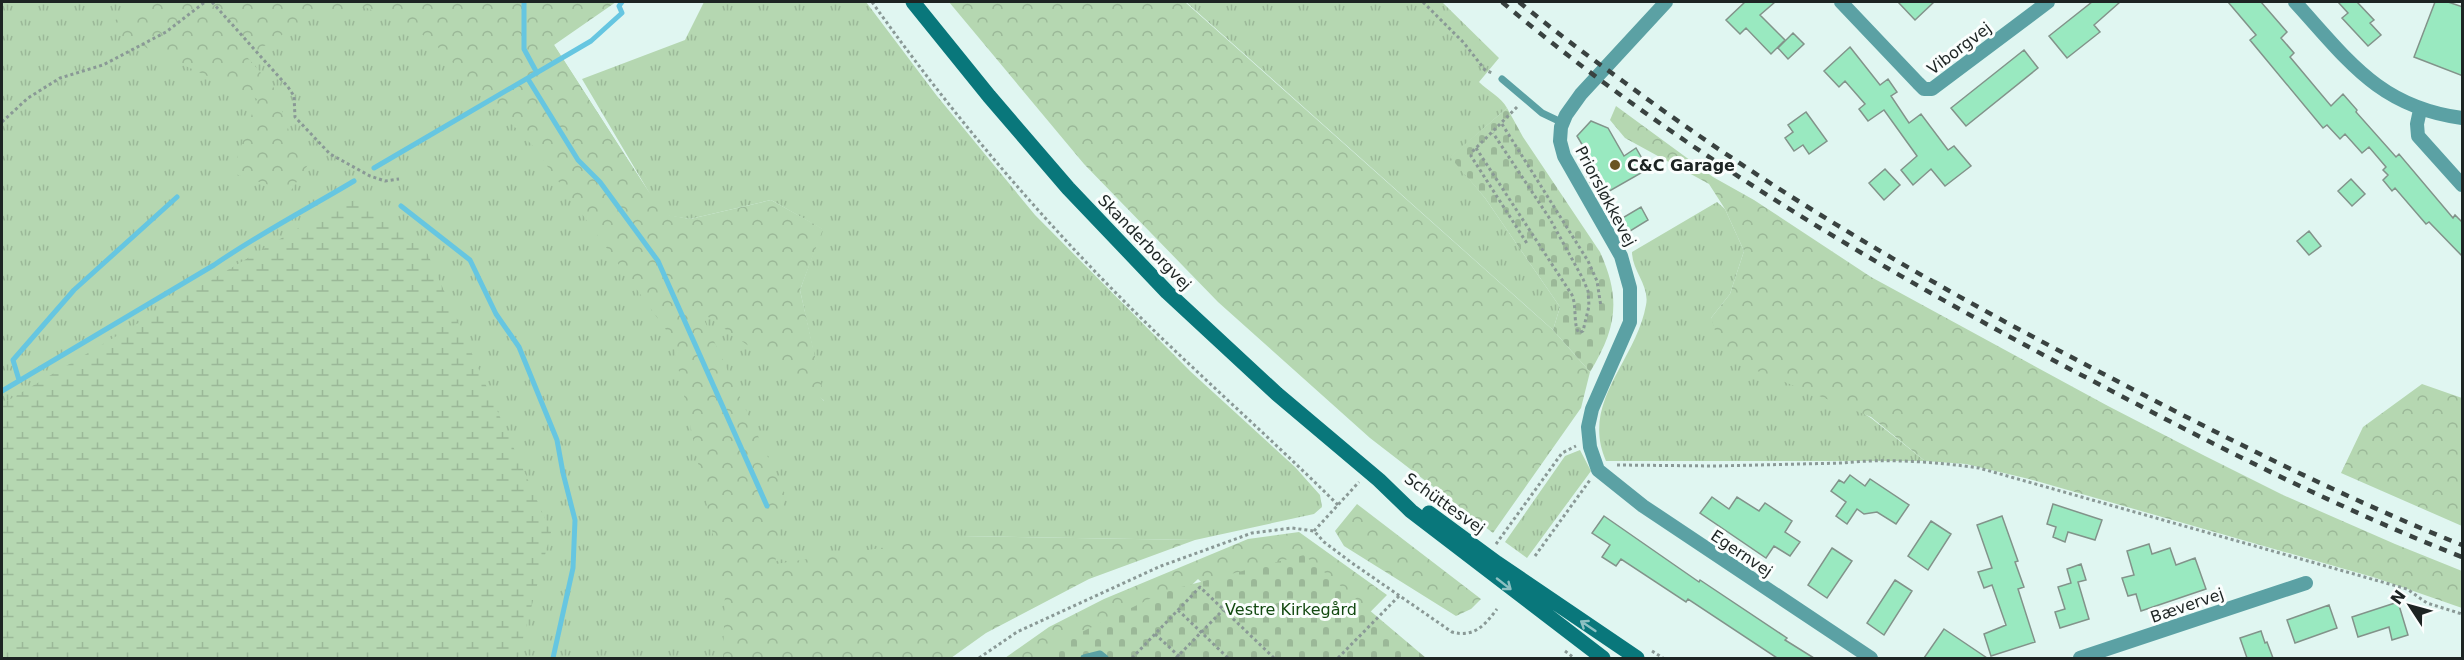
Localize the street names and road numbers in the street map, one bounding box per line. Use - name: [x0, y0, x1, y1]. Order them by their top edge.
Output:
- street label: Viborgvej: [1924, 18, 1995, 79]
- street label: Priorsløkkevej: [1571, 143, 1640, 250]
- street label: Skanderborgvej: [1094, 190, 1195, 294]
- street label: Schüttesvej: [1401, 469, 1489, 538]
- street label: Egernvej: [1707, 526, 1776, 581]
- street label: Bævervej: [2148, 584, 2226, 627]

